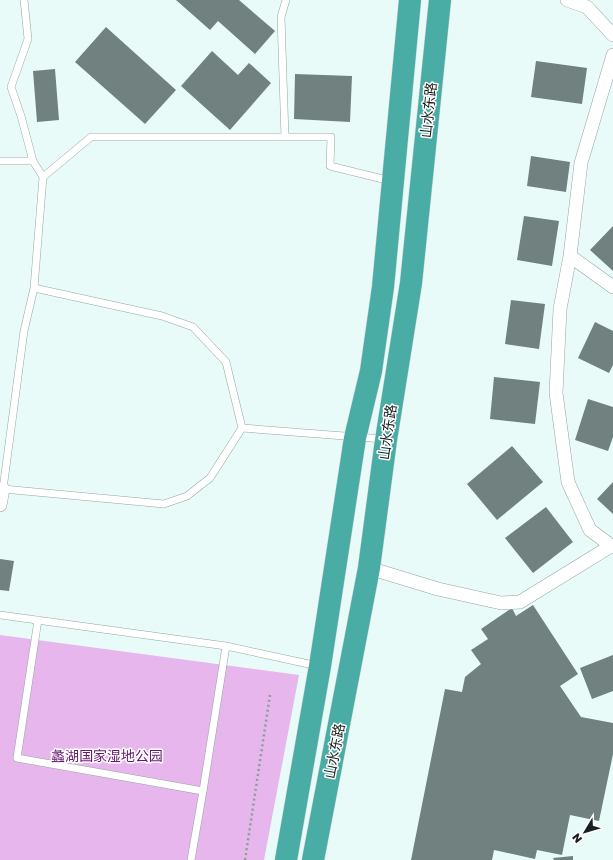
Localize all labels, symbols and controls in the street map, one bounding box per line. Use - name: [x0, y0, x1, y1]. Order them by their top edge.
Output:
- street label: 山水东路: [417, 81, 439, 139]
- street label: 山水东路: [375, 403, 399, 461]
- street label: 山水东路: [320, 722, 348, 780]
- park label: 蠡湖国家湿地公园: [51, 747, 163, 764]
- north arrow: [565, 812, 605, 852]
- text: N: [569, 831, 584, 846]

